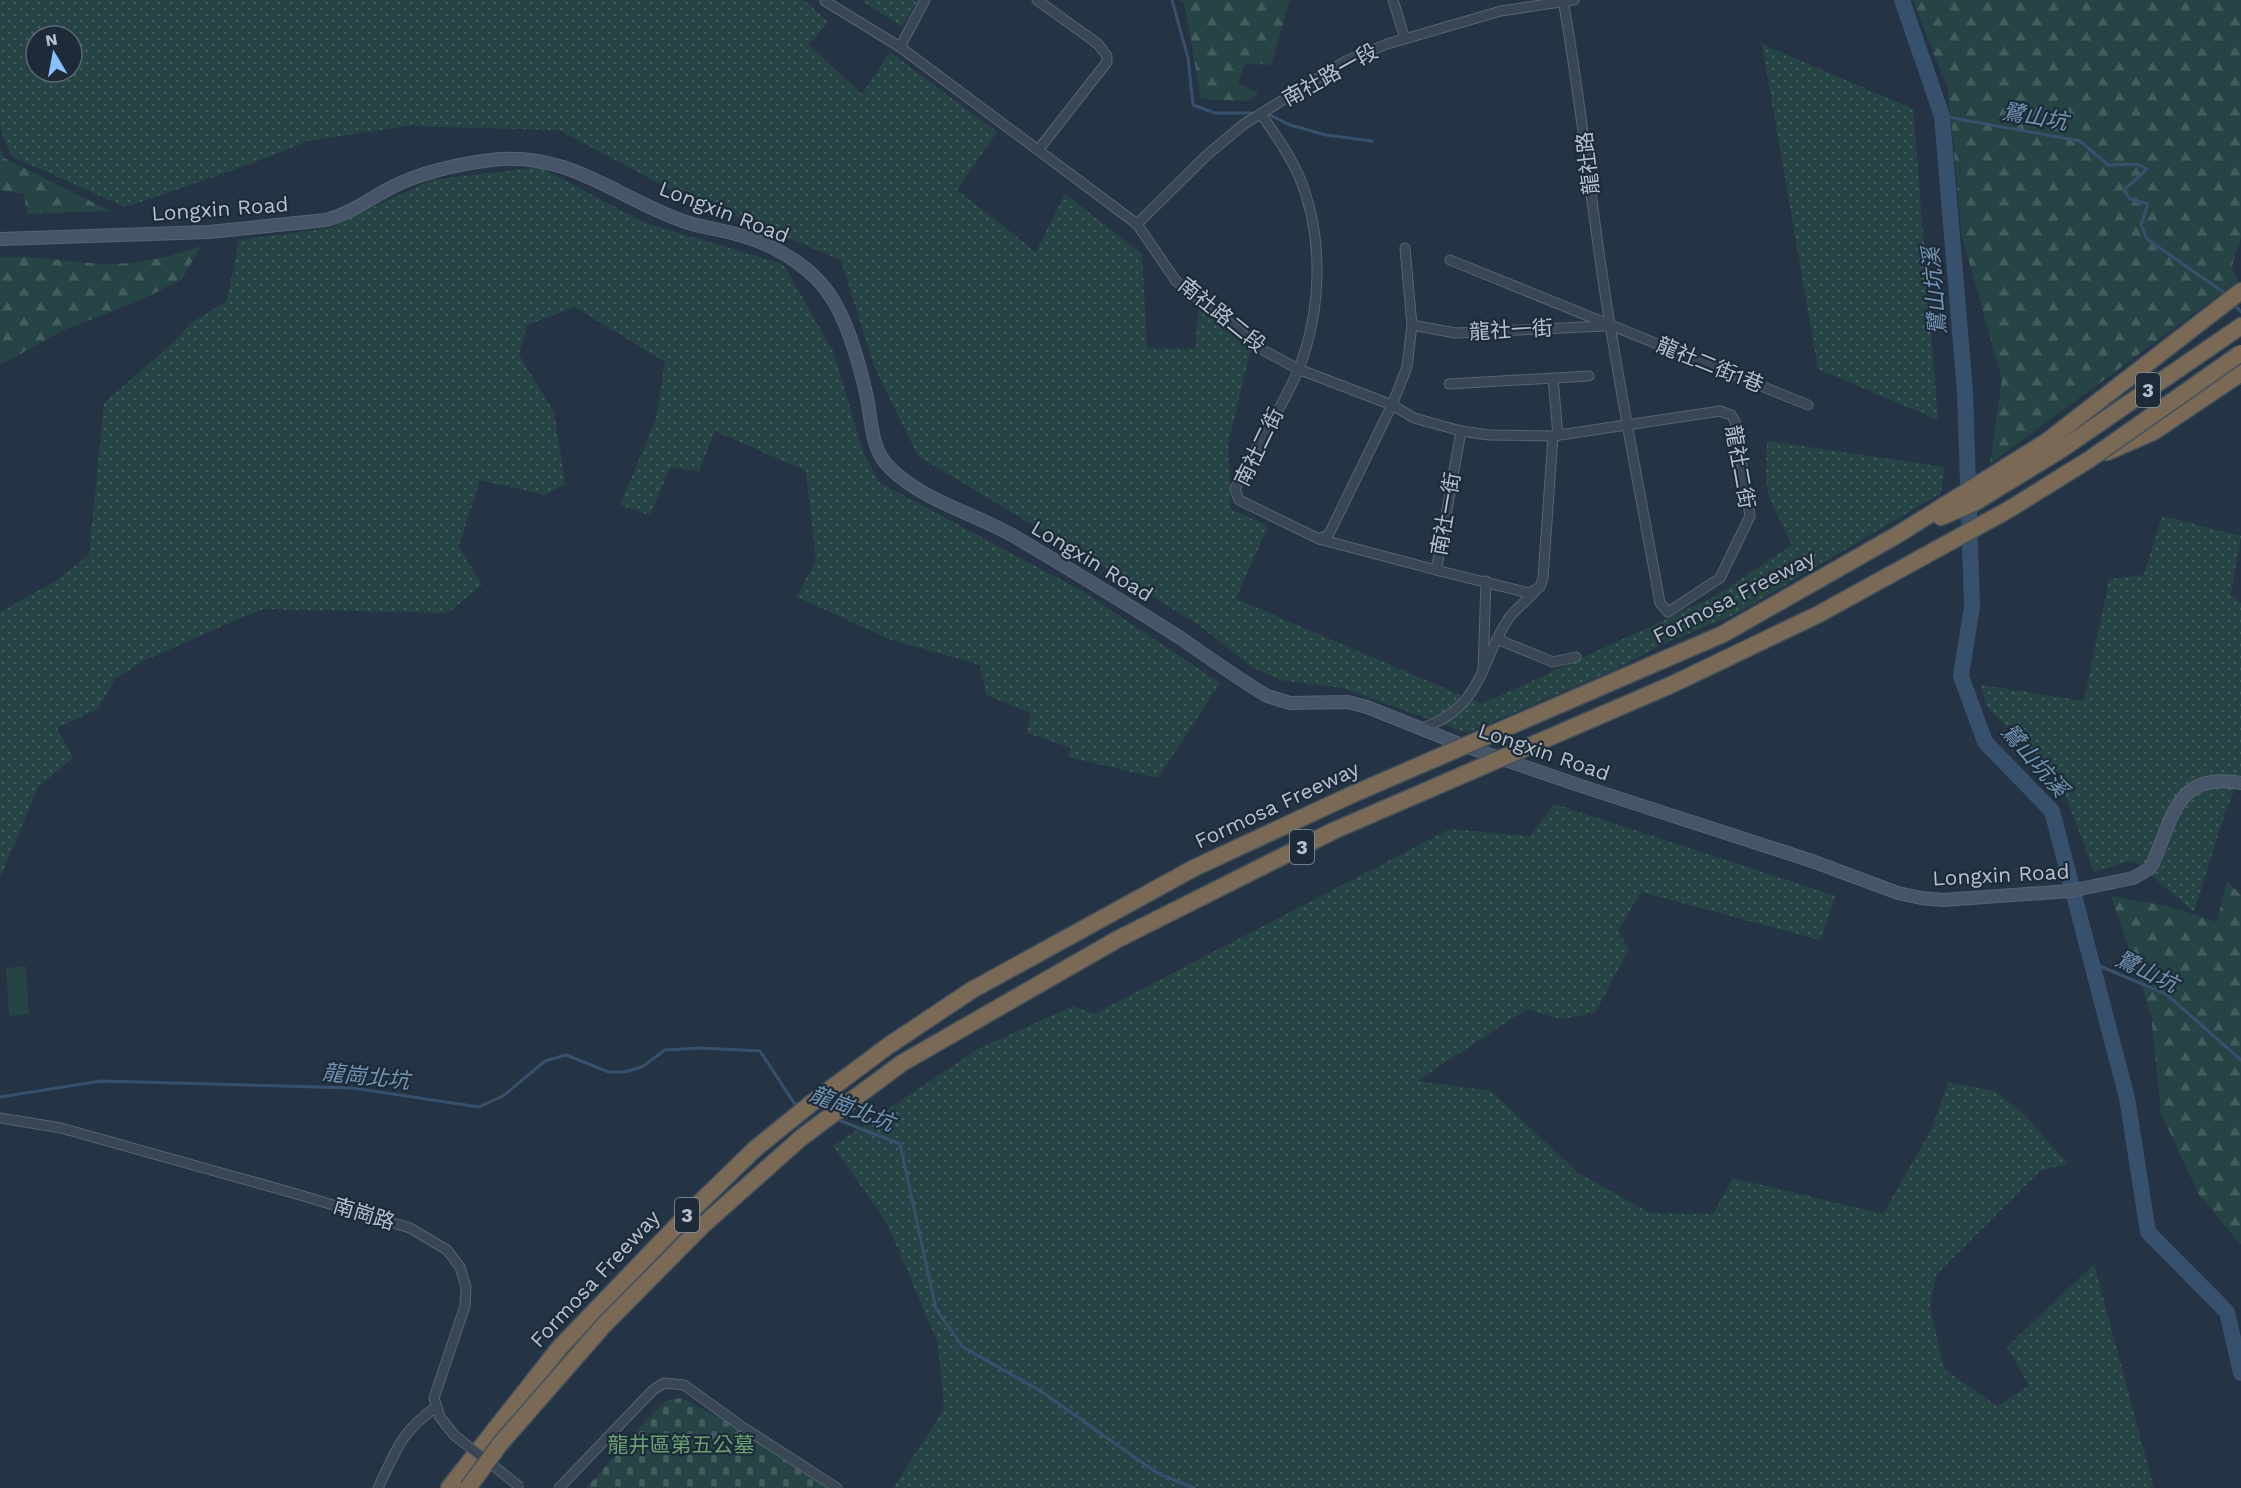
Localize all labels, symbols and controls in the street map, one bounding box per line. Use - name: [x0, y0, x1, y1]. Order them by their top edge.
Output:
- north arrow: [24, 24, 84, 84]
- text: N: [44, 29, 59, 50]
- street label: 南社路一段: [1278, 38, 1382, 111]
- water label: 鷺山坑: [2000, 98, 2073, 135]
- street label: 龍社路: [1571, 130, 1604, 196]
- street label: Longxin Road: [656, 175, 793, 248]
- street label: Longxin Road: [151, 191, 289, 226]
- water label: 鷺山坑溪: [1918, 243, 1951, 336]
- street label: 南社路二段: [1174, 272, 1271, 357]
- street label: 龍社一街: [1468, 315, 1554, 344]
- street label: 龍社二街1巷: [1653, 332, 1767, 397]
- road number: 3: [2136, 373, 2160, 407]
- street label: 南社二街: [1229, 404, 1288, 490]
- street label: 龍社二街: [1721, 423, 1760, 510]
- street label: 南社一街: [1426, 470, 1465, 557]
- street label: Longxin Road: [1027, 515, 1158, 607]
- street label: Formosa Freeway: [1648, 545, 1819, 648]
- street label: Longxin Road: [1475, 717, 1613, 786]
- water label: 鷺山坑溪: [1996, 719, 2075, 804]
- street label: Formosa Freeway: [1191, 755, 1363, 854]
- road number: 3: [1290, 830, 1314, 864]
- street label: Longxin Road: [1932, 858, 2070, 891]
- water label: 鷺山坑: [2112, 946, 2185, 998]
- water label: 龍崗北坑: [321, 1059, 414, 1094]
- water label: 龍崗北坑: [806, 1081, 900, 1137]
- street label: 南崗路: [330, 1192, 398, 1235]
- road number: 3: [675, 1198, 699, 1232]
- street label: Formosa Freeway: [525, 1205, 665, 1353]
- park label: 龍井區第五公墓: [608, 1432, 755, 1457]

